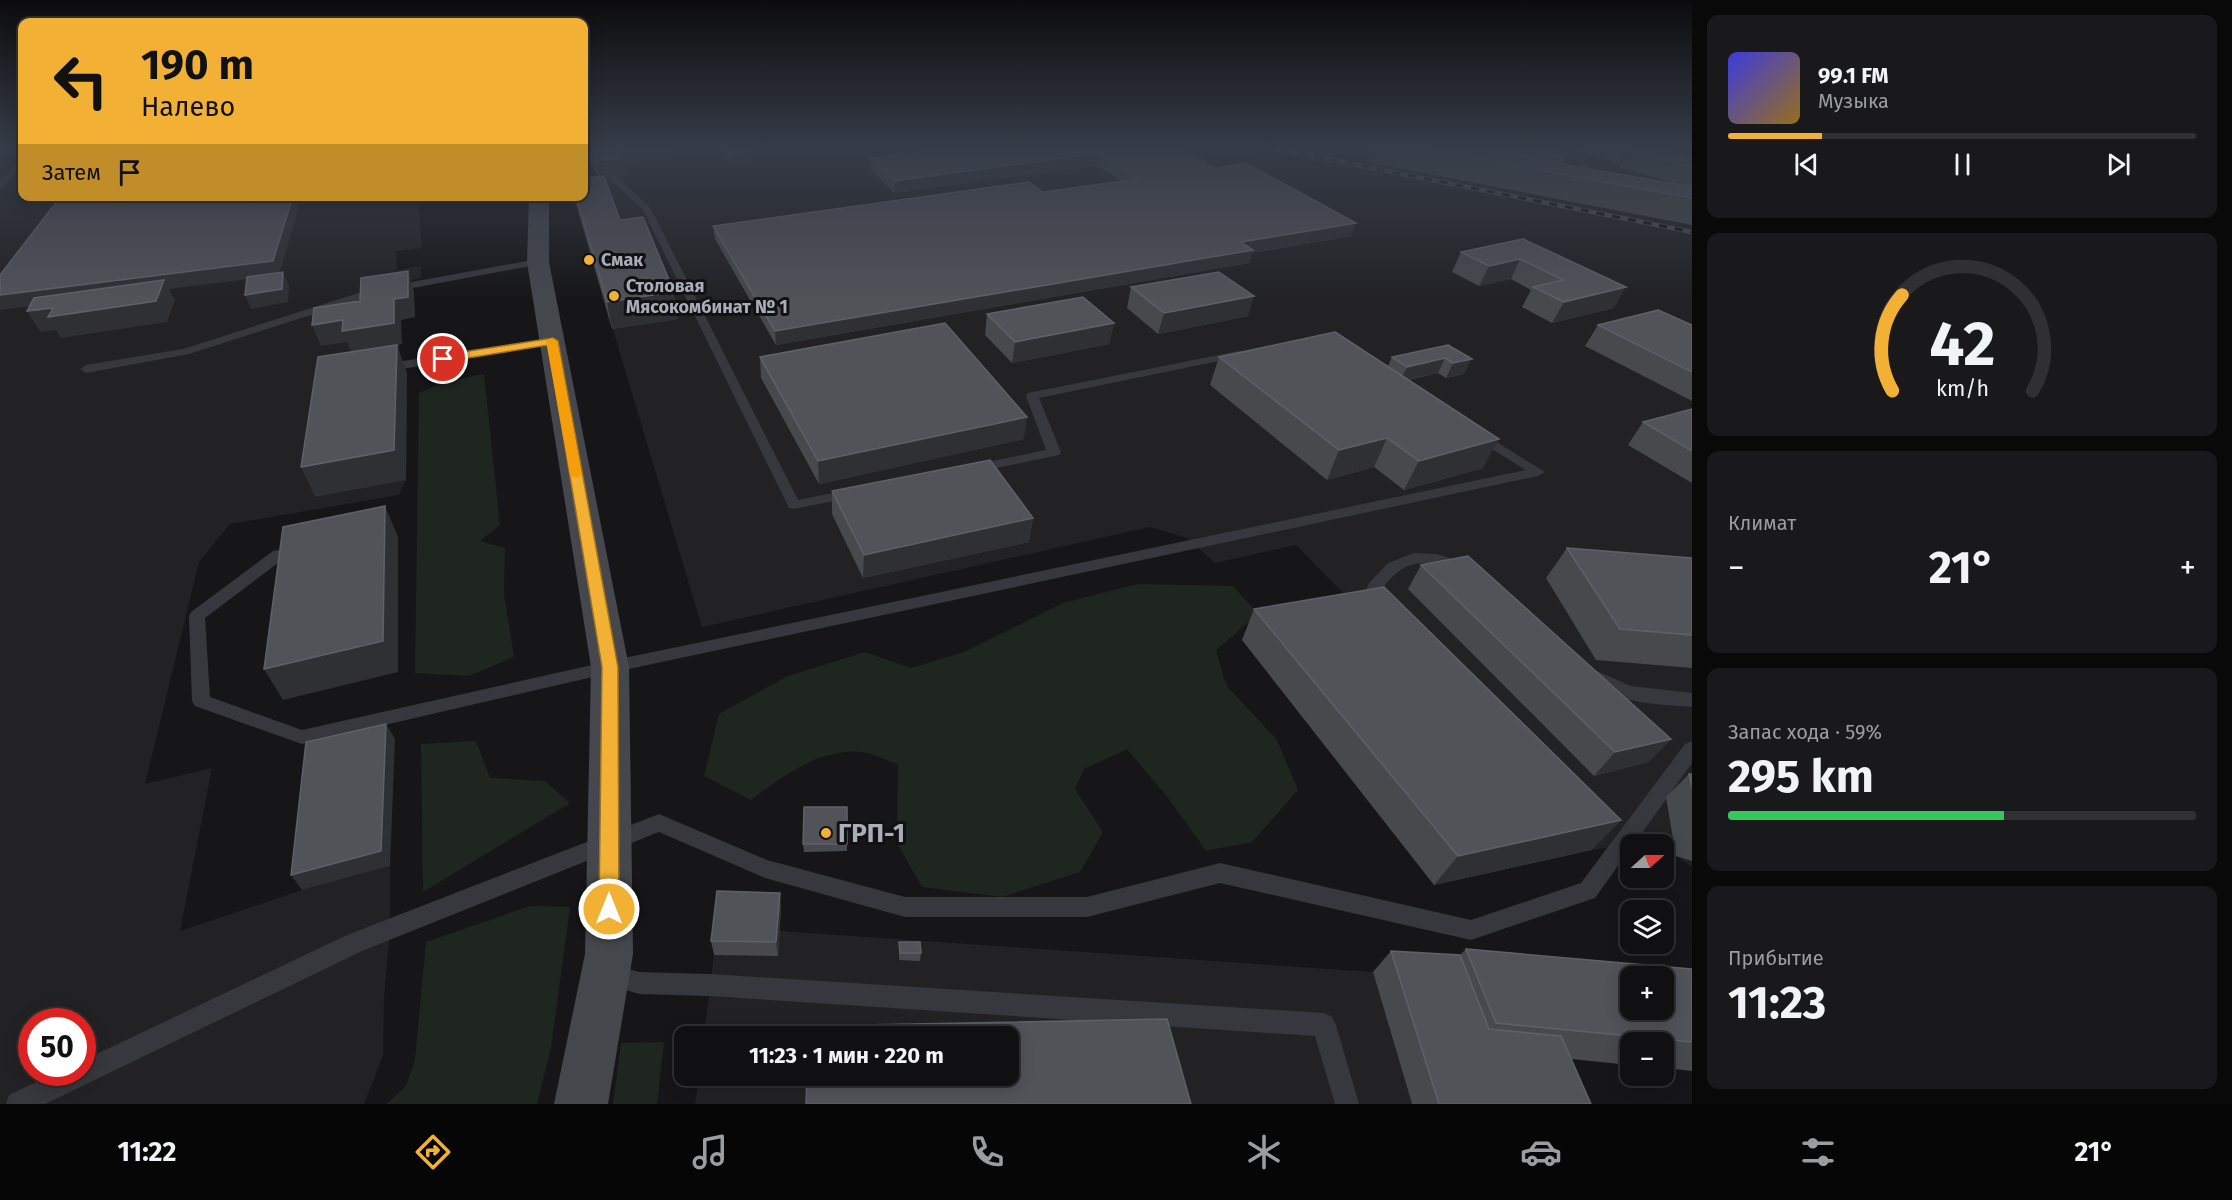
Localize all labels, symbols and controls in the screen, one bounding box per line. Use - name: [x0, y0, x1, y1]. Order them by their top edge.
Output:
- text: 190 m: [141, 40, 254, 90]
- icon: left: [42, 42, 120, 120]
- text: 99.1 FM: [1818, 62, 1889, 89]
- text: Музыка: [1818, 89, 1889, 113]
- text: Налево: [141, 91, 235, 123]
- icon: previous: [1790, 148, 1823, 181]
- icon: pause: [1946, 148, 1979, 181]
- icon: next: [2102, 148, 2135, 181]
- icon: arrive: [113, 156, 146, 189]
- text: Затем: [42, 159, 101, 186]
- place label: Смак: [601, 249, 643, 271]
- marker: Смак: [582, 253, 596, 267]
- place label: Столовая Мясокомбинат № 1: [626, 275, 788, 318]
- marker: Столовая Мясокомбинат № 1: [607, 289, 621, 303]
- text: 42: [1929, 307, 1995, 382]
- pin: [417, 333, 468, 384]
- icon: arrive: [426, 342, 459, 375]
- text: km/h: [1935, 377, 1989, 403]
- text: Климат: [1728, 511, 1796, 535]
- text: 21°: [1929, 541, 1995, 595]
- text: −: [1728, 548, 1745, 588]
- text: +: [2180, 548, 2196, 588]
- text: Запас хода · 59%: [1728, 720, 1882, 744]
- text: 295 km: [1728, 750, 1874, 804]
- place label: ГРП-1: [838, 818, 905, 849]
- marker: ГРП-1: [819, 826, 833, 840]
- north arrow: [1620, 834, 1674, 888]
- map controls: [1620, 834, 1674, 1086]
- position arrow: [577, 877, 641, 941]
- button: layers: [1620, 900, 1674, 954]
- text: Прибытие: [1728, 946, 1824, 970]
- button: +: [1620, 966, 1674, 1020]
- text: 11:23: [1728, 976, 1826, 1030]
- speed limit sign: 50: [18, 1008, 96, 1086]
- button: −: [1620, 1032, 1674, 1086]
- text: 11:23 · 1 мин · 220 m: [749, 1042, 944, 1069]
- icon: directions: [412, 1131, 454, 1173]
- icon: music: [689, 1131, 731, 1173]
- icon: phone: [966, 1131, 1008, 1173]
- icon: climate: [1243, 1131, 1285, 1173]
- icon: car: [1520, 1131, 1562, 1173]
- icon: filters: [1797, 1131, 1839, 1173]
- text: 11:22: [118, 1136, 177, 1168]
- text: 21°: [2074, 1136, 2114, 1168]

